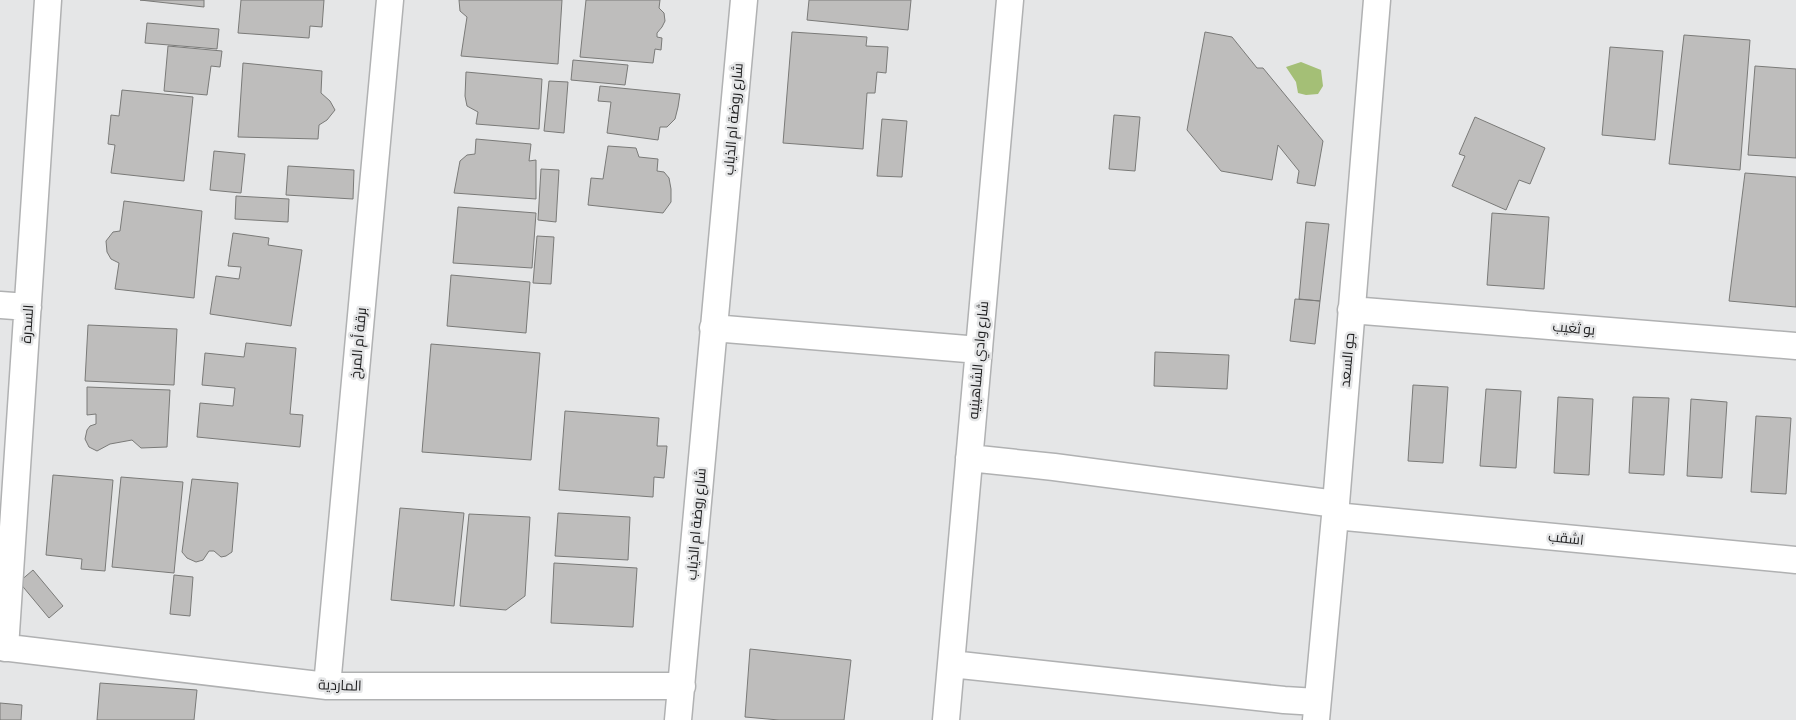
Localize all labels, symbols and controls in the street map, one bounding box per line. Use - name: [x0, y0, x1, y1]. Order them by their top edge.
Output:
- street label: شارع روضة ام الذياب: [720, 62, 748, 176]
- street label: شارع وادي الشاهينيه: [965, 300, 995, 420]
- street label: السدرة: [18, 304, 36, 344]
- street label: برقة أم المرخ: [346, 307, 371, 380]
- street label: بو ثغيب: [1552, 318, 1596, 338]
- street label: جو السعد: [1337, 332, 1357, 388]
- street label: شارع روضة ام الذياب: [683, 467, 711, 581]
- street label: اشقب: [1547, 528, 1585, 548]
- street label: الماردية: [318, 676, 362, 694]

